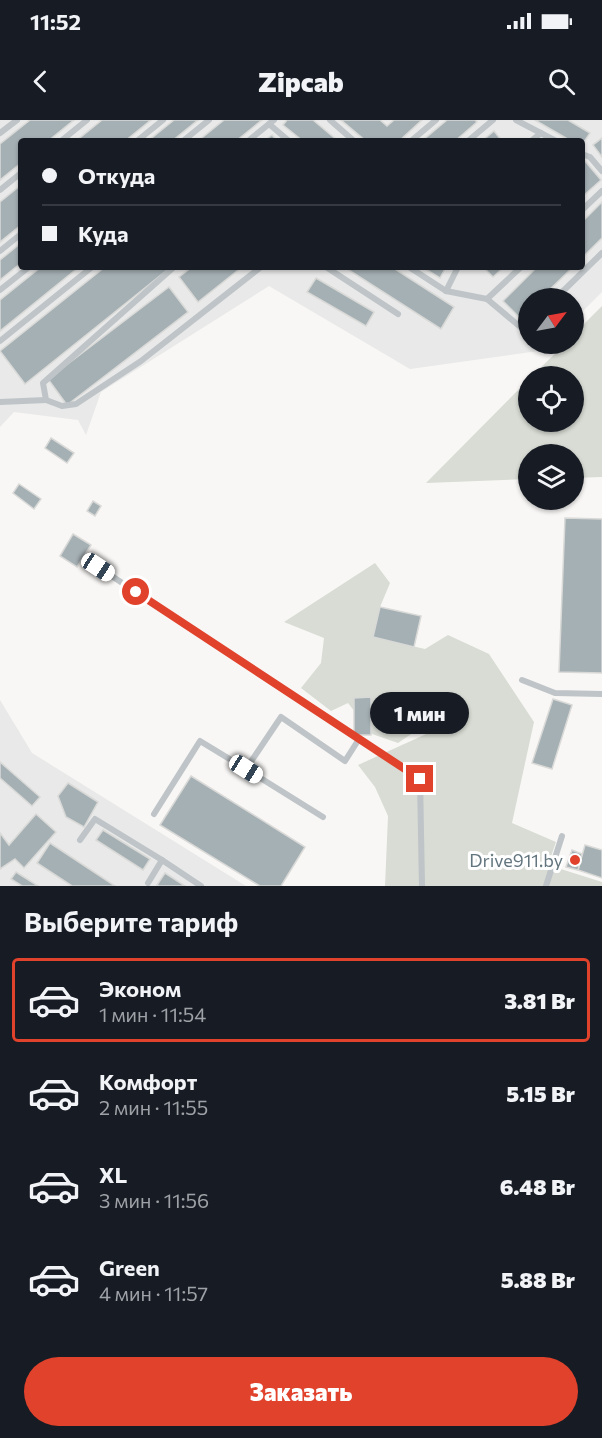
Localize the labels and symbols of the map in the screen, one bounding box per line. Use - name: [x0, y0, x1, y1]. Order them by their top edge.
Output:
- north arrow: [518, 288, 584, 354]
- car: [78, 550, 118, 584]
- route start: [122, 578, 149, 605]
- callout: 1 мин: [370, 692, 470, 734]
- car: [226, 752, 266, 786]
- route end: [406, 765, 433, 792]
- place label: Drive911.by: [469, 849, 563, 871]
- marker: Drive911.by: [568, 853, 582, 867]

